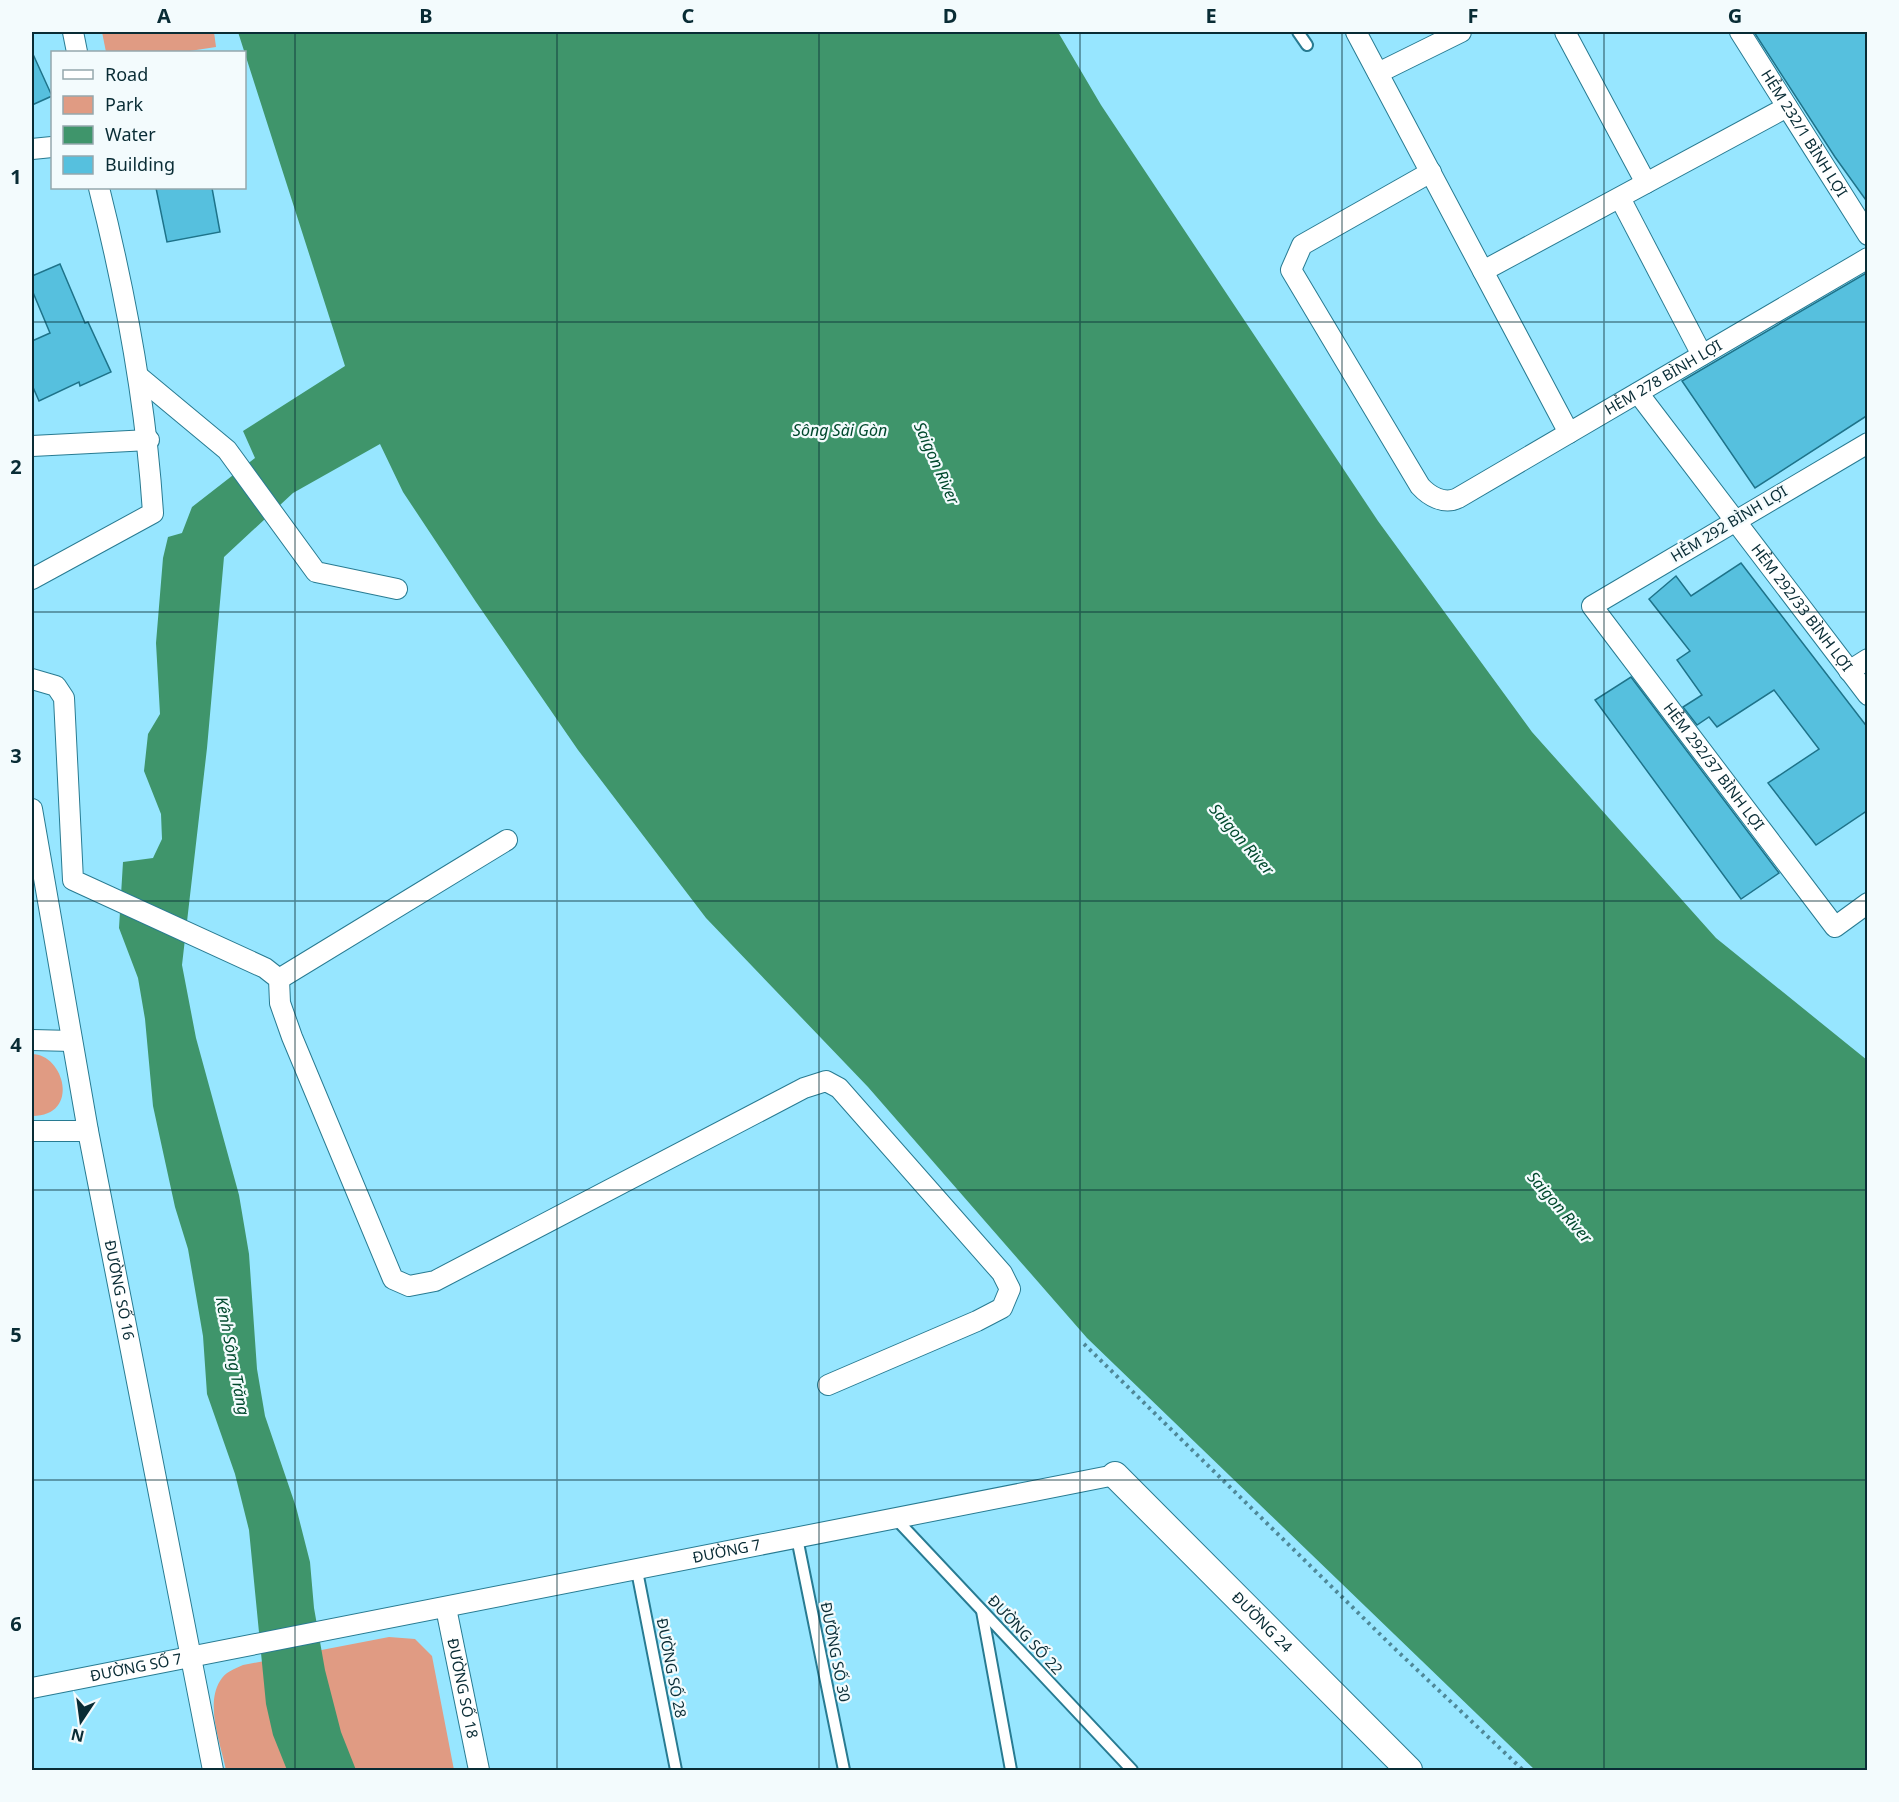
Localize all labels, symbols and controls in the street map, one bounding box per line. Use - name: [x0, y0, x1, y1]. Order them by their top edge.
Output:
- text: A: [157, 2, 171, 29]
- text: B: [419, 2, 433, 29]
- text: C: [682, 2, 695, 29]
- text: D: [943, 2, 957, 29]
- text: E: [1205, 2, 1217, 29]
- text: F: [1468, 2, 1478, 29]
- text: G: [1728, 2, 1742, 29]
- legend: [51, 51, 246, 189]
- text: Road: [105, 62, 148, 86]
- street label: HẺM 232/1 BÌNH LỢI: [1757, 66, 1852, 200]
- text: Park: [105, 92, 143, 116]
- text: Water: [105, 122, 156, 146]
- text: Building: [105, 152, 175, 176]
- text: 1: [10, 163, 22, 190]
- street label: HẺM 278 BÌNH LỢI: [1601, 335, 1725, 419]
- water label: Saigon River: [909, 418, 965, 508]
- water label: Sông Sài Gòn: [793, 419, 887, 441]
- text: 2: [10, 453, 22, 480]
- street label: HẺM 292 BÌNH LỢI: [1667, 480, 1790, 566]
- street label: HẺM 292/33 BÌNH LỢI: [1747, 539, 1857, 675]
- street label: HẺM 292/37 BÌNH LỢI: [1660, 698, 1769, 834]
- text: 3: [10, 742, 22, 769]
- water label: Saigon River: [1205, 799, 1280, 880]
- text: 4: [10, 1031, 22, 1058]
- water label: Saigon River: [1523, 1167, 1598, 1248]
- street label: ĐƯỜNG SỐ 16: [101, 1238, 140, 1342]
- water label: Kênh Sông Trăng: [211, 1295, 255, 1417]
- text: 5: [10, 1321, 22, 1348]
- street label: ĐƯỜNG 7: [691, 1534, 762, 1567]
- street label: ĐƯỜNG 24: [1228, 1587, 1297, 1656]
- street label: ĐƯỜNG SỐ 22: [984, 1590, 1068, 1678]
- street label: ĐƯỜNG SỐ 30: [816, 1600, 855, 1704]
- text: 6: [10, 1610, 22, 1637]
- street label: ĐƯỜNG SỐ 28: [652, 1616, 691, 1720]
- street label: ĐƯỜNG SỐ 18: [443, 1636, 483, 1740]
- street label: ĐƯỜNG SỐ 7: [88, 1648, 183, 1685]
- north arrow: [51, 1691, 111, 1751]
- text: N: [69, 1723, 86, 1748]

